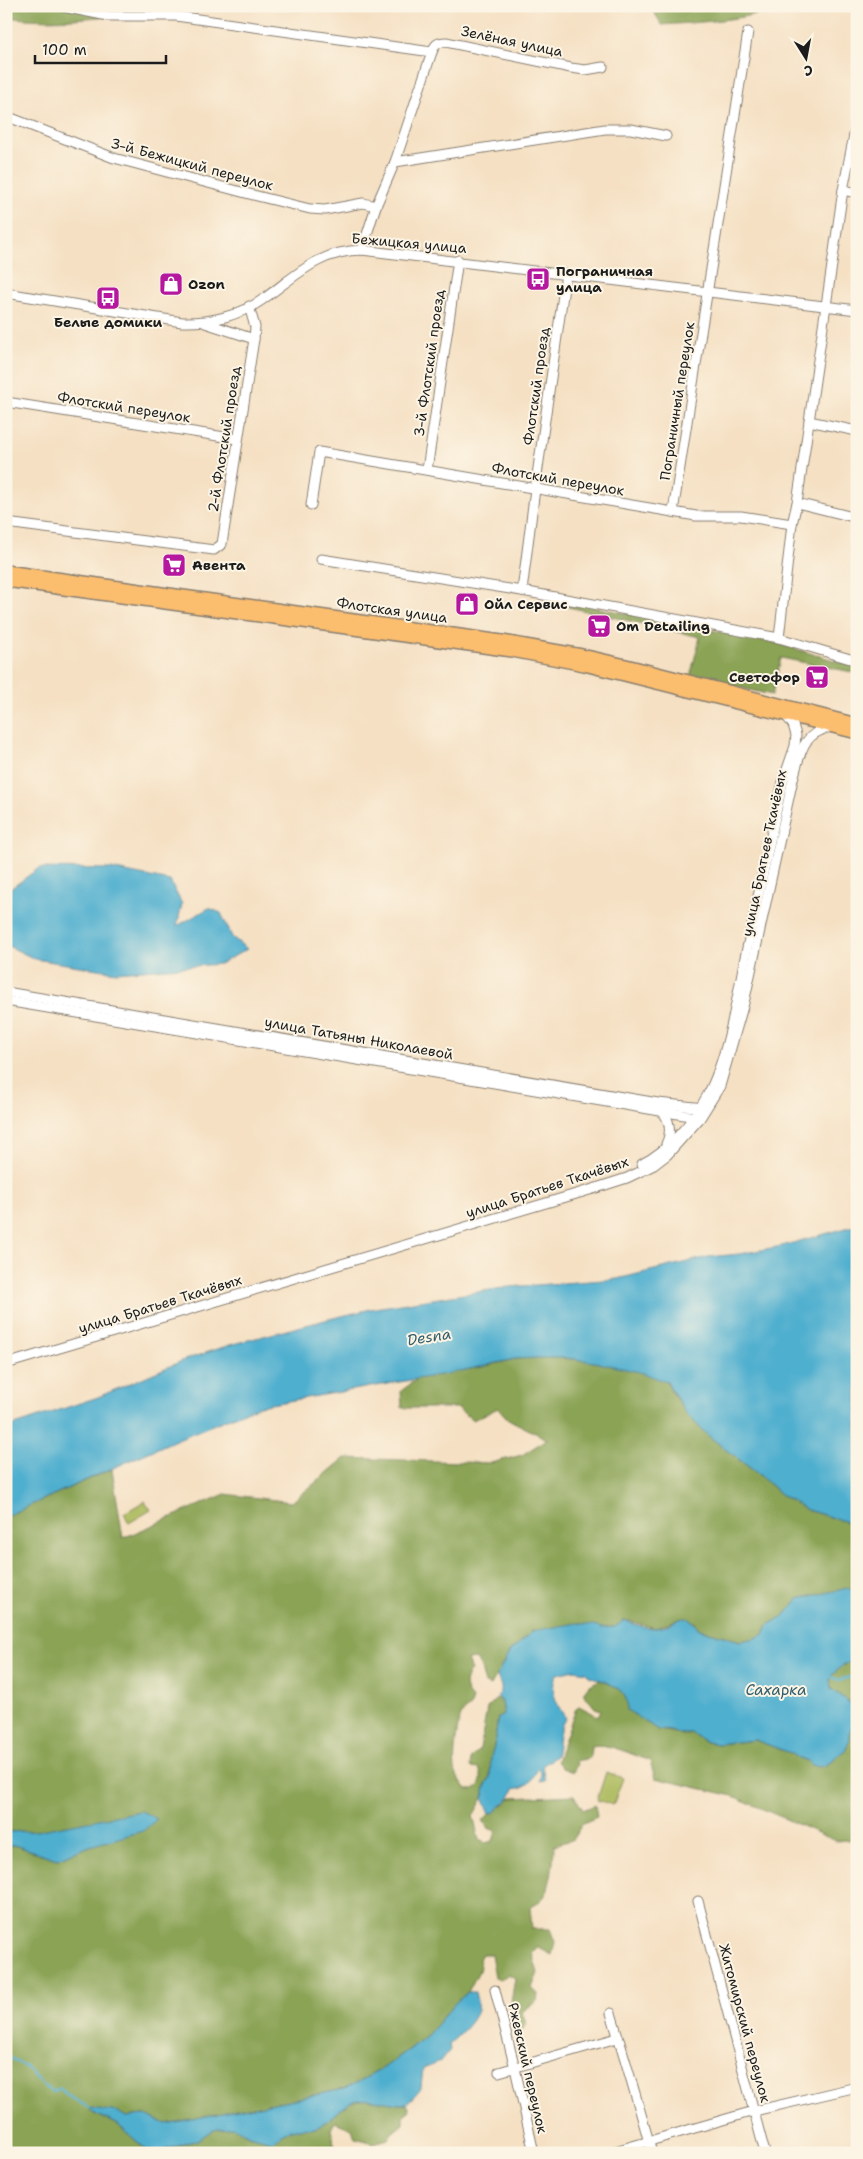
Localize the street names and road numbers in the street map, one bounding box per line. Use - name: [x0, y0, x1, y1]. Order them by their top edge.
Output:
- street label: Зелёная улица: [460, 21, 565, 61]
- street label: 3-й Бежицкий переулок: [109, 134, 276, 195]
- street label: Бежицкая улица: [351, 229, 468, 257]
- street label: 3-й Флотский проезд: [410, 288, 448, 438]
- street label: Пограничный переулок: [656, 320, 699, 482]
- street label: Флотский проезд: [519, 326, 553, 446]
- street label: 2-й Флотский проезд: [204, 365, 244, 513]
- street label: Флотский переулок: [56, 388, 192, 426]
- street label: Флотский переулок: [490, 458, 626, 500]
- street label: Флотская улица: [335, 593, 449, 627]
- street label: улица Братьев Ткачёвых: [738, 768, 790, 938]
- street label: улица Татьяны Николаевой: [263, 1013, 455, 1063]
- street label: улица Братьев Ткачёвых: [463, 1152, 631, 1222]
- street label: улица Братьев Ткачёвых: [76, 1271, 244, 1337]
- street label: Житомирский переулок: [715, 1942, 775, 2105]
- street label: Ржевский переулок: [504, 2001, 552, 2136]

